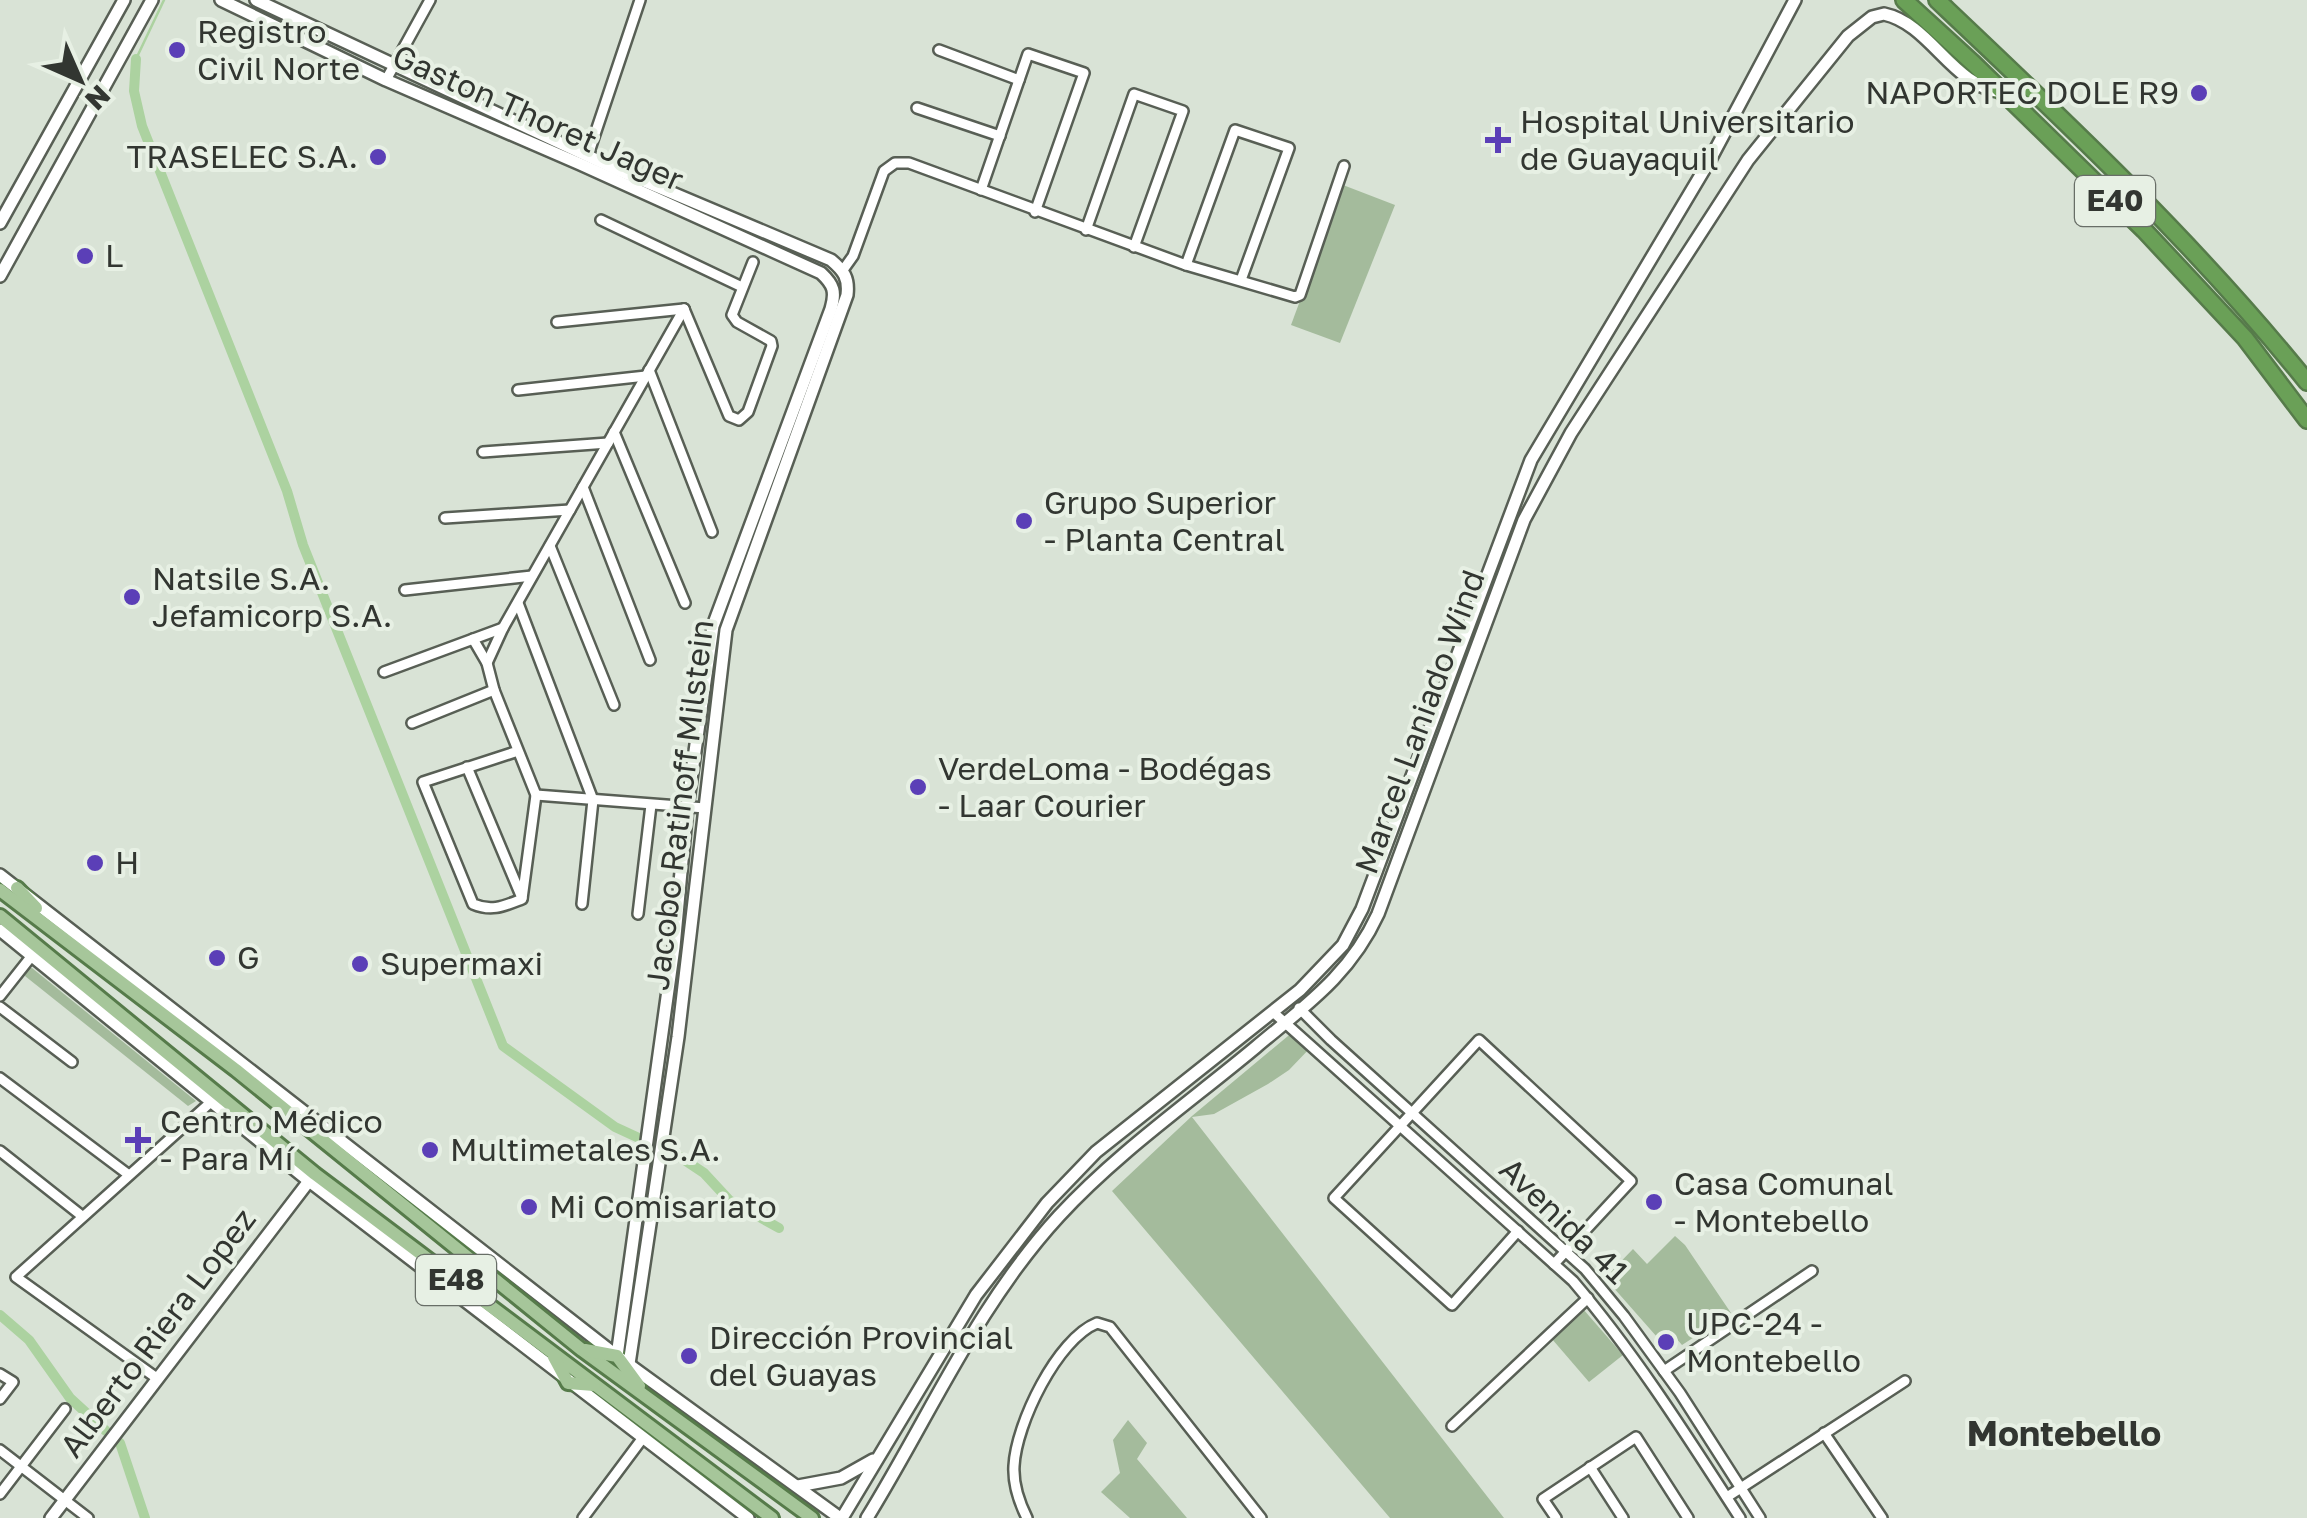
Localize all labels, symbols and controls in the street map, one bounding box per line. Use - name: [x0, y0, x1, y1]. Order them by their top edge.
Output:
- place label: Registro Civil Norte: [197, 12, 360, 87]
- north arrow: [30, 30, 130, 130]
- street label: Gaston Thoret Jager: [387, 36, 690, 198]
- marker: Registro Civil Norte: [166, 39, 188, 61]
- place label: NAPORTEC DOLE R9: [1865, 73, 2179, 111]
- text: N: [79, 79, 117, 117]
- marker: NAPORTEC DOLE R9: [2188, 82, 2210, 104]
- place label: Hospital Universitario de Guayaquil: [1520, 102, 1854, 177]
- marker: Hospital Universitario de Guayaquil: [1485, 127, 1511, 153]
- place label: TRASELEC S.A.: [126, 137, 358, 175]
- marker: TRASELEC S.A.: [367, 146, 389, 168]
- road number: E40: [2075, 176, 2155, 226]
- place label: L: [105, 236, 123, 274]
- marker: L: [74, 245, 96, 267]
- place label: Grupo Superior - Planta Central: [1044, 483, 1285, 558]
- marker: Grupo Superior - Planta Central: [1013, 510, 1035, 532]
- place label: Natsile S.A. Jefamicorp S.A.: [152, 559, 392, 634]
- street label: Marcel Laniado Wind: [1346, 565, 1492, 879]
- marker: Natsile S.A. Jefamicorp S.A.: [121, 586, 143, 608]
- street label: Jacobo Ratinoff Milstein: [637, 617, 721, 992]
- place label: VerdeLoma - Bodégas - Laar Courier: [938, 749, 1272, 824]
- marker: VerdeLoma - Bodégas - Laar Courier: [907, 776, 929, 798]
- place label: H: [115, 843, 139, 881]
- marker: H: [84, 852, 106, 874]
- place label: G: [237, 938, 260, 976]
- place label: Supermaxi: [380, 944, 543, 982]
- marker: G: [206, 947, 228, 969]
- marker: Supermaxi: [349, 953, 371, 975]
- place label: Centro Médico - Para Mí: [160, 1102, 383, 1177]
- marker: Centro Médico - Para Mí: [125, 1127, 151, 1153]
- place label: Multimetales S.A.: [450, 1130, 721, 1168]
- marker: Multimetales S.A.: [419, 1139, 441, 1161]
- street label: Avenida 41: [1492, 1150, 1637, 1291]
- place label: Casa Comunal - Montebello: [1674, 1164, 1894, 1239]
- place label: Mi Comisariato: [549, 1187, 777, 1225]
- marker: Casa Comunal - Montebello: [1643, 1191, 1665, 1213]
- marker: Mi Comisariato: [518, 1196, 540, 1218]
- street label: Alberto Riera Lopez: [51, 1201, 263, 1464]
- road number: E48: [416, 1255, 496, 1305]
- place label: UPC-24 - Montebello: [1686, 1304, 1861, 1379]
- place label: Dirección Provincial del Guayas: [709, 1318, 1013, 1393]
- marker: UPC-24 - Montebello: [1655, 1331, 1677, 1353]
- marker: Dirección Provincial del Guayas: [678, 1345, 700, 1367]
- district label: Montebello: [1967, 1412, 2161, 1454]

